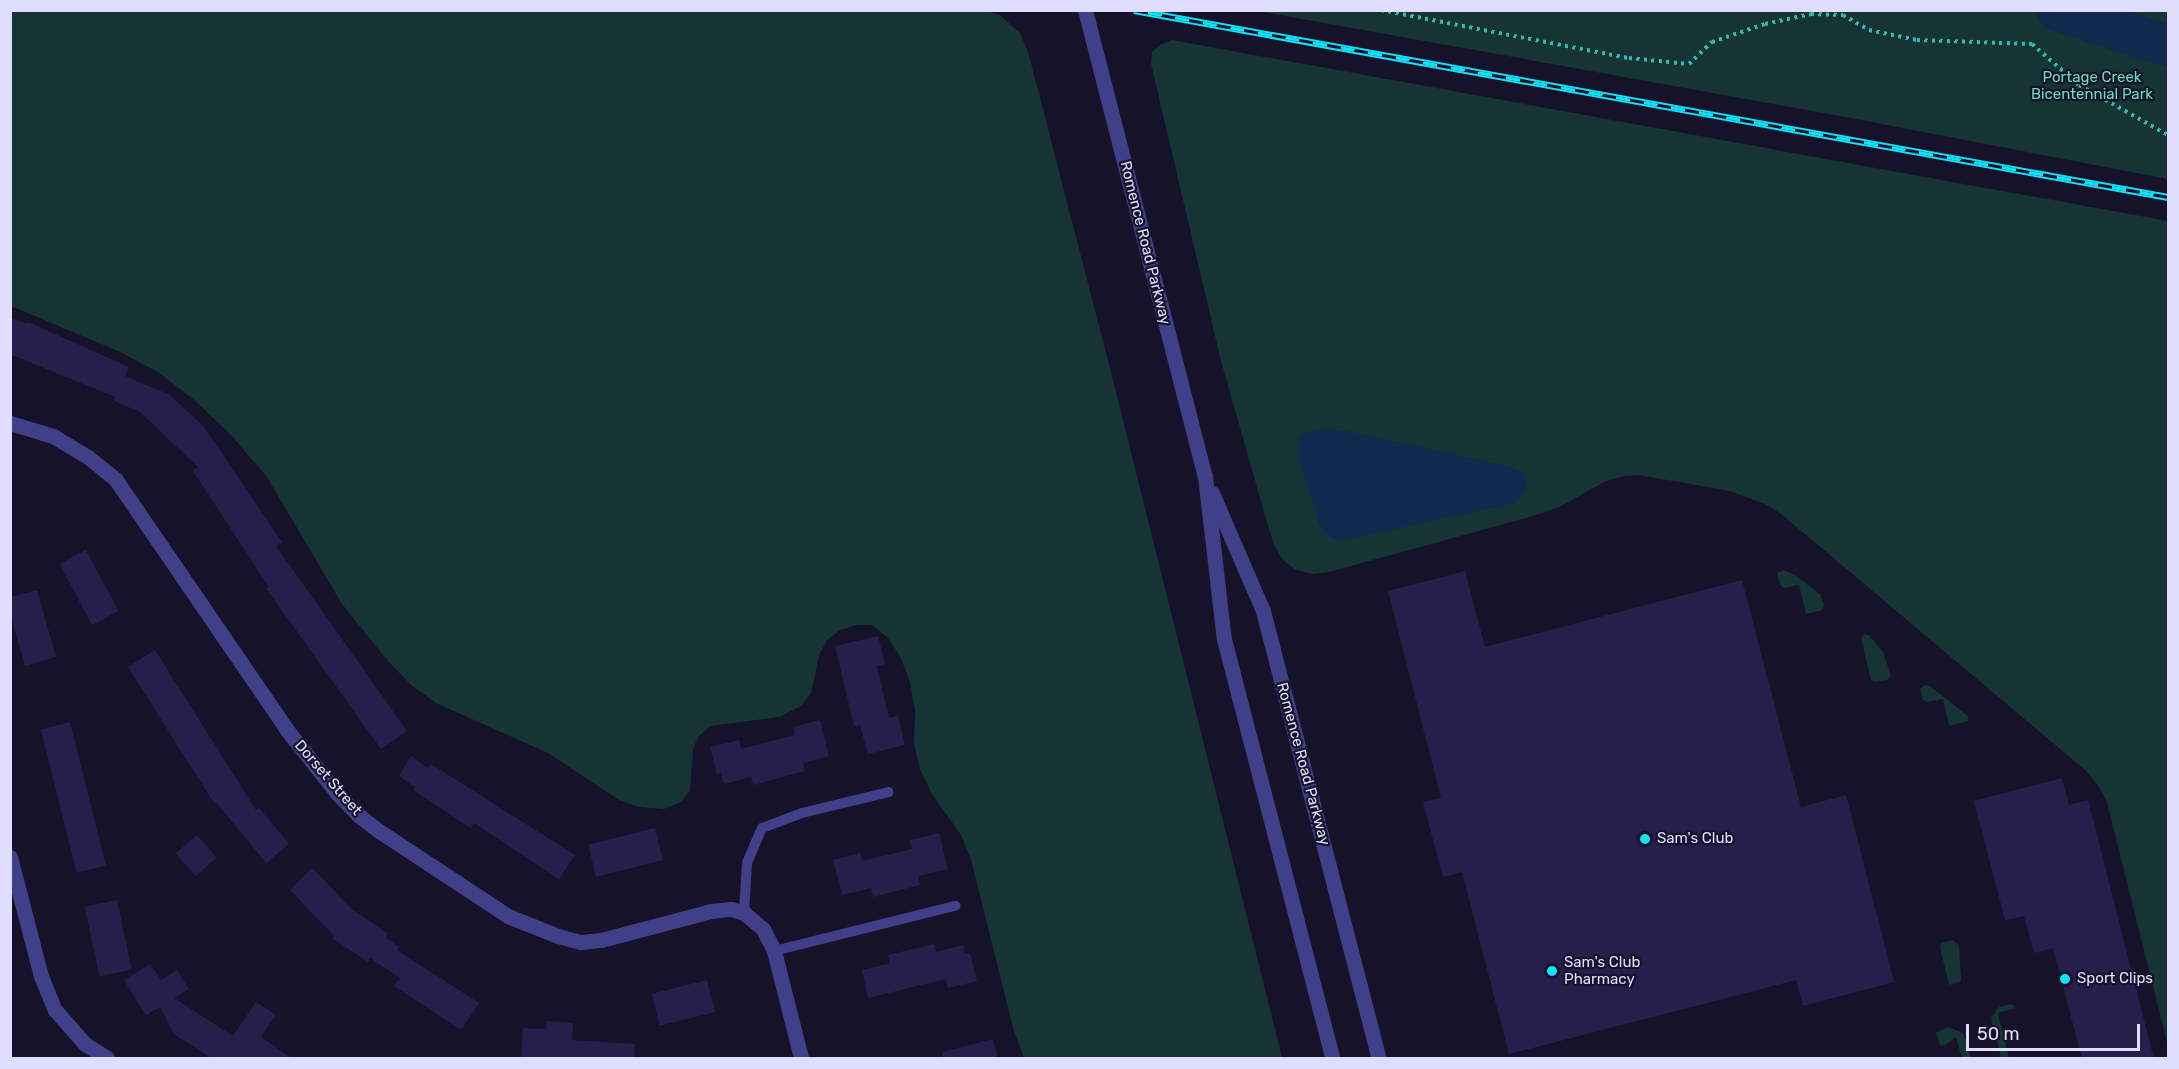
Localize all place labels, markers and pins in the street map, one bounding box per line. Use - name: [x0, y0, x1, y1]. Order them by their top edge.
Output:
- place label: Sam's Club: [1657, 830, 1733, 848]
- marker: Sam's Club: [1638, 832, 1652, 846]
- place label: Sam's Club Pharmacy: [1564, 953, 1640, 988]
- marker: Sam's Club Pharmacy: [1545, 964, 1559, 978]
- place label: Sport Clips: [2077, 970, 2153, 988]
- marker: Sport Clips: [2058, 972, 2072, 986]

